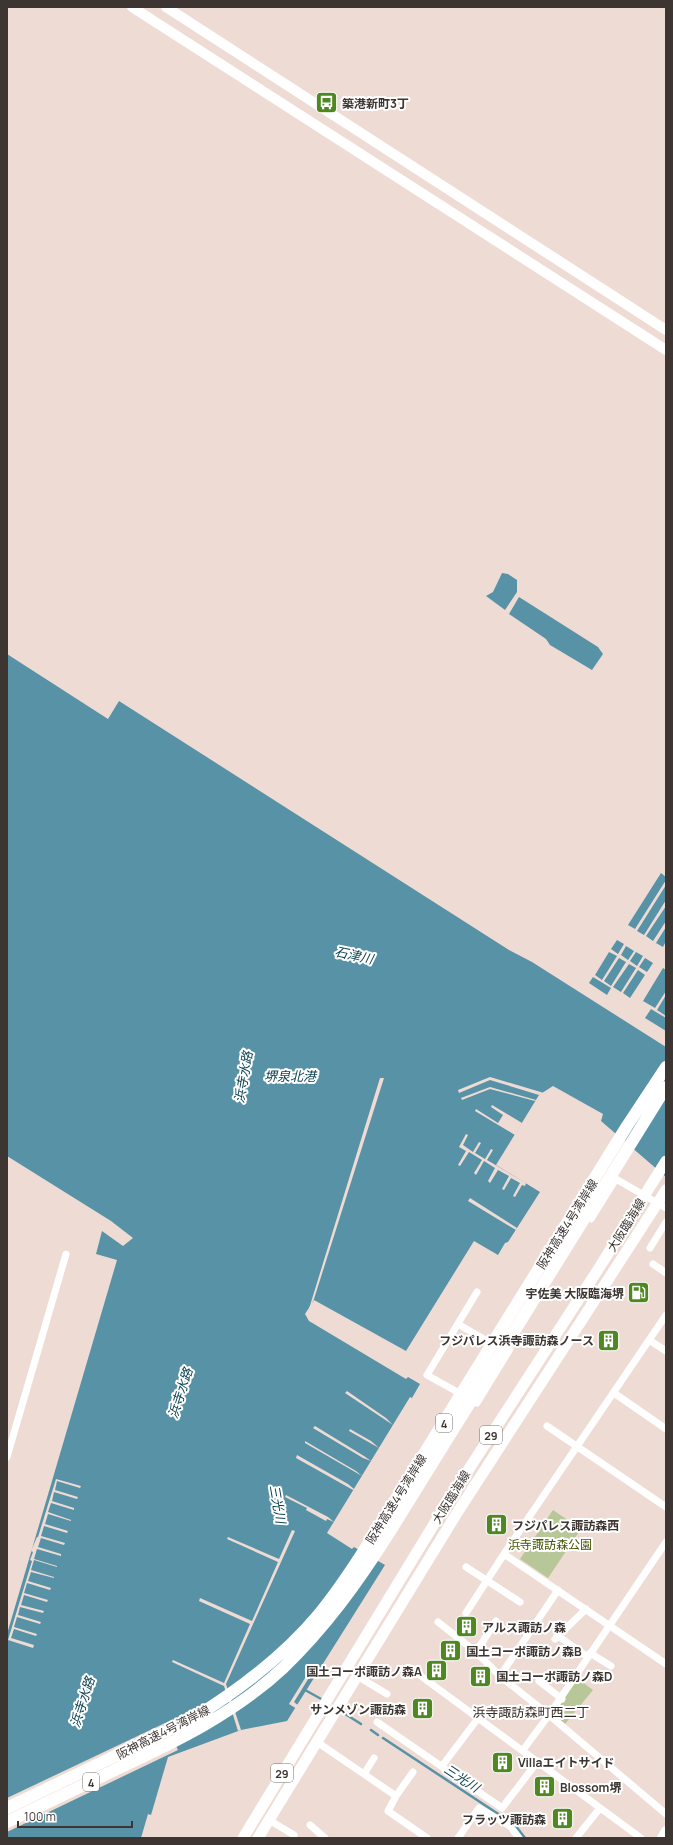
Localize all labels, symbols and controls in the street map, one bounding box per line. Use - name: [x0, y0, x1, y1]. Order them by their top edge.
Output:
- bus stop icon: 築港新町3丁: [314, 90, 340, 116]
- place label: 築港新町3丁: [342, 95, 409, 112]
- water label: 石津川: [333, 942, 377, 968]
- water label: 浜寺水路: [230, 1049, 257, 1104]
- water label: 堺泉北港: [264, 1067, 318, 1085]
- street label: 阪神高速4号湾岸線: [532, 1176, 602, 1272]
- street label: 大阪臨海線: [603, 1195, 649, 1255]
- fuel station icon: 宇佐美 大阪臨海堺: [626, 1280, 652, 1306]
- place label: 宇佐美 大阪臨海堺: [526, 1285, 624, 1302]
- building icon: フジパレス浜寺諏訪森ノース: [596, 1327, 622, 1353]
- place label: フジパレス浜寺諏訪森ノース: [439, 1332, 594, 1349]
- water label: 浜寺水路: [163, 1365, 197, 1421]
- road number: 4: [436, 1414, 452, 1432]
- road number: 29: [480, 1426, 502, 1444]
- street label: 阪神高速4号湾岸線: [361, 1451, 431, 1547]
- street label: 大阪臨海線: [428, 1467, 474, 1527]
- water label: 三光川: [266, 1483, 291, 1527]
- building icon: フジパレス諏訪森西: [483, 1512, 509, 1538]
- place label: フジパレス諏訪森西: [512, 1517, 619, 1534]
- park label: 浜寺諏訪森公園: [508, 1536, 592, 1553]
- building icon: アルス諏訪ノ森: [454, 1614, 480, 1640]
- place label: アルス諏訪ノ森: [482, 1619, 566, 1636]
- building icon: 国土コーポ諏訪ノ森B: [438, 1638, 464, 1664]
- place label: 国土コーポ諏訪ノ森B: [466, 1643, 582, 1660]
- building icon: 国土コーポ諏訪ノ森A: [424, 1658, 450, 1684]
- place label: 国土コーポ諏訪ノ森A: [306, 1663, 422, 1680]
- building icon: 国土コーポ諏訪ノ森D: [468, 1663, 494, 1689]
- place label: 国土コーポ諏訪ノ森D: [496, 1668, 612, 1685]
- water label: 浜寺水路: [65, 1674, 99, 1730]
- building icon: サンメゾン諏訪森: [409, 1696, 435, 1722]
- street label: 阪神高速4号湾岸線: [113, 1701, 213, 1763]
- place label: サンメゾン諏訪森: [310, 1701, 406, 1718]
- district label: 浜寺諏訪森町西二丁: [472, 1703, 590, 1721]
- building icon: Villaエイトサイド: [490, 1749, 516, 1775]
- place label: Villaエイトサイド: [518, 1754, 614, 1771]
- water label: 三光川: [441, 1760, 485, 1797]
- road number: 29: [271, 1764, 293, 1782]
- road number: 4: [83, 1773, 99, 1791]
- building icon: Blossom堺: [531, 1774, 557, 1800]
- place label: Blossom堺: [560, 1779, 621, 1796]
- scale bar: [18, 1803, 132, 1829]
- building icon: フラッツ諏訪森: [549, 1806, 575, 1832]
- text: 100 m: [24, 1808, 56, 1825]
- place label: フラッツ諏訪森: [462, 1811, 546, 1828]

